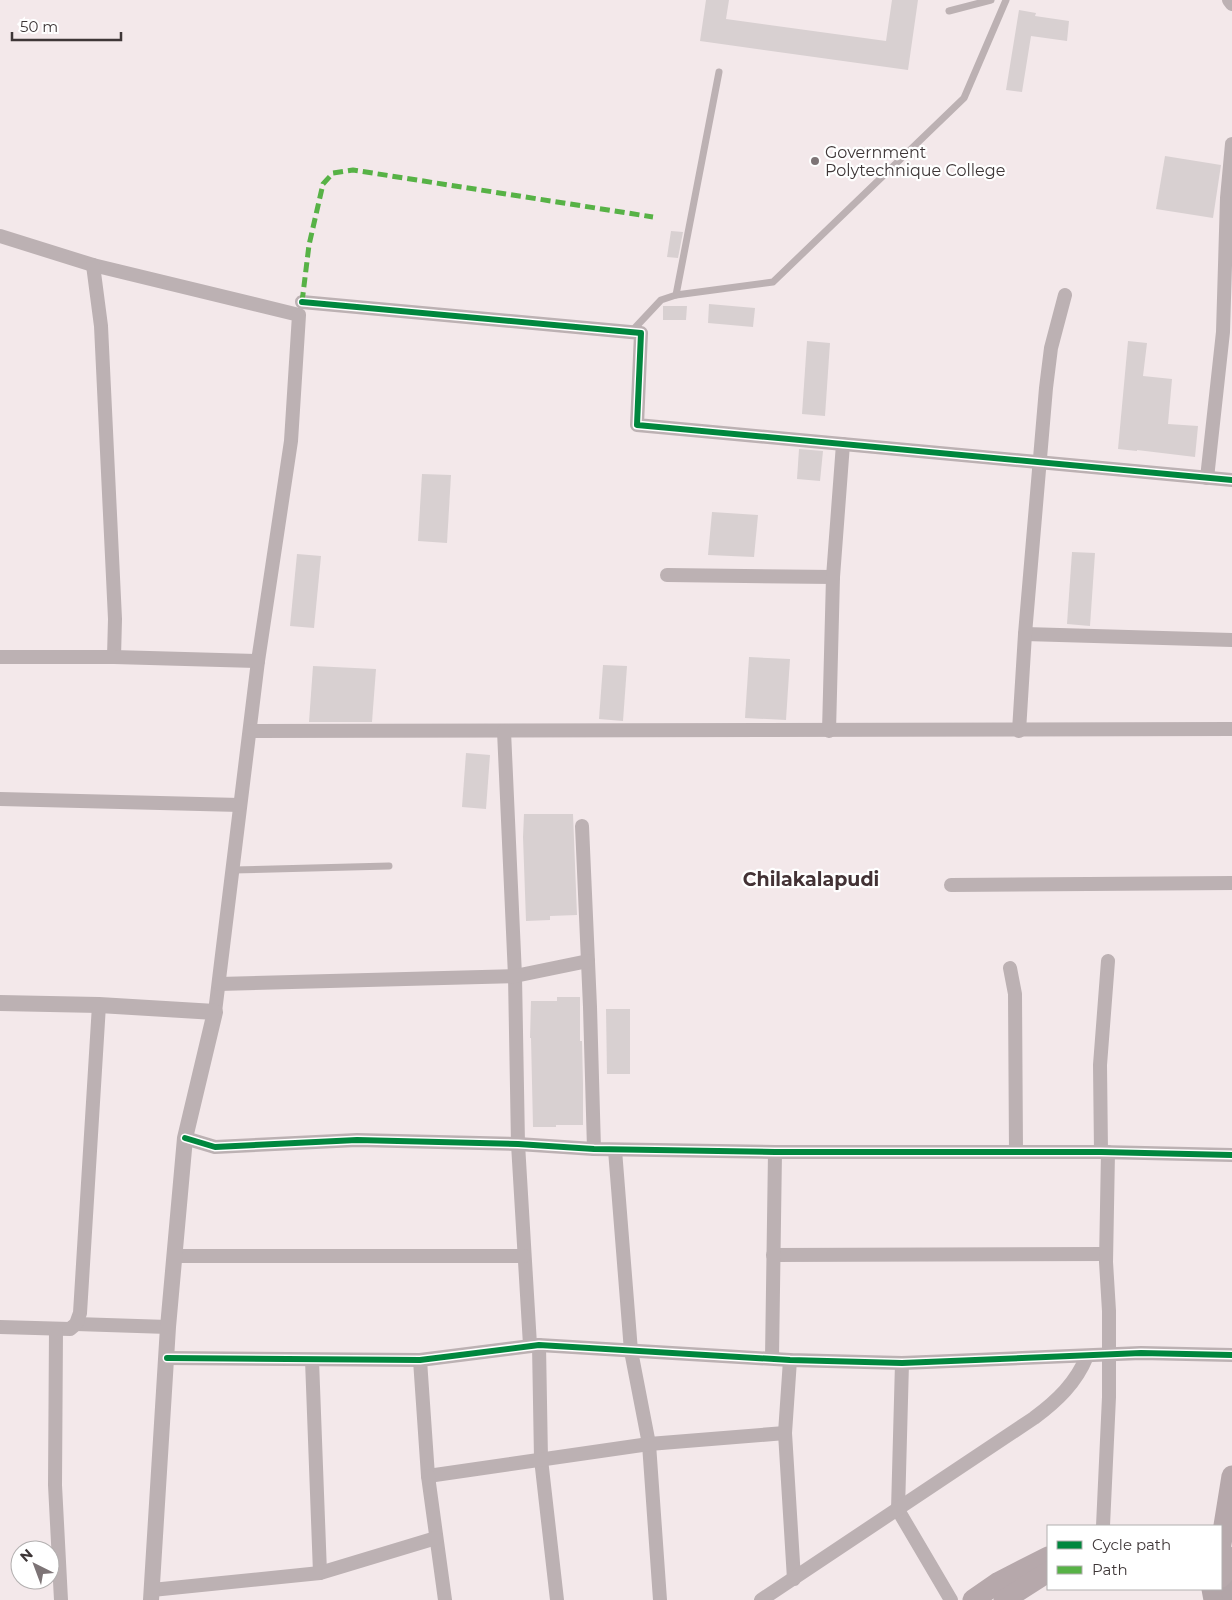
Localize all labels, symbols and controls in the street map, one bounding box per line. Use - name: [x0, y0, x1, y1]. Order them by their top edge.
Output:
- scale bar: [12, 10, 121, 42]
- text: 50 m: [20, 17, 58, 36]
- place label: Government Polytechnique College: [825, 143, 1005, 180]
- marker: Government Polytechnique College: [809, 155, 821, 167]
- district label: Chilakalapudi: [743, 868, 879, 891]
- legend: [1047, 1525, 1222, 1590]
- text: Cycle path: [1092, 1535, 1171, 1554]
- north arrow: [10, 1540, 60, 1590]
- text: N: [16, 1545, 37, 1566]
- text: Path: [1092, 1560, 1128, 1579]

